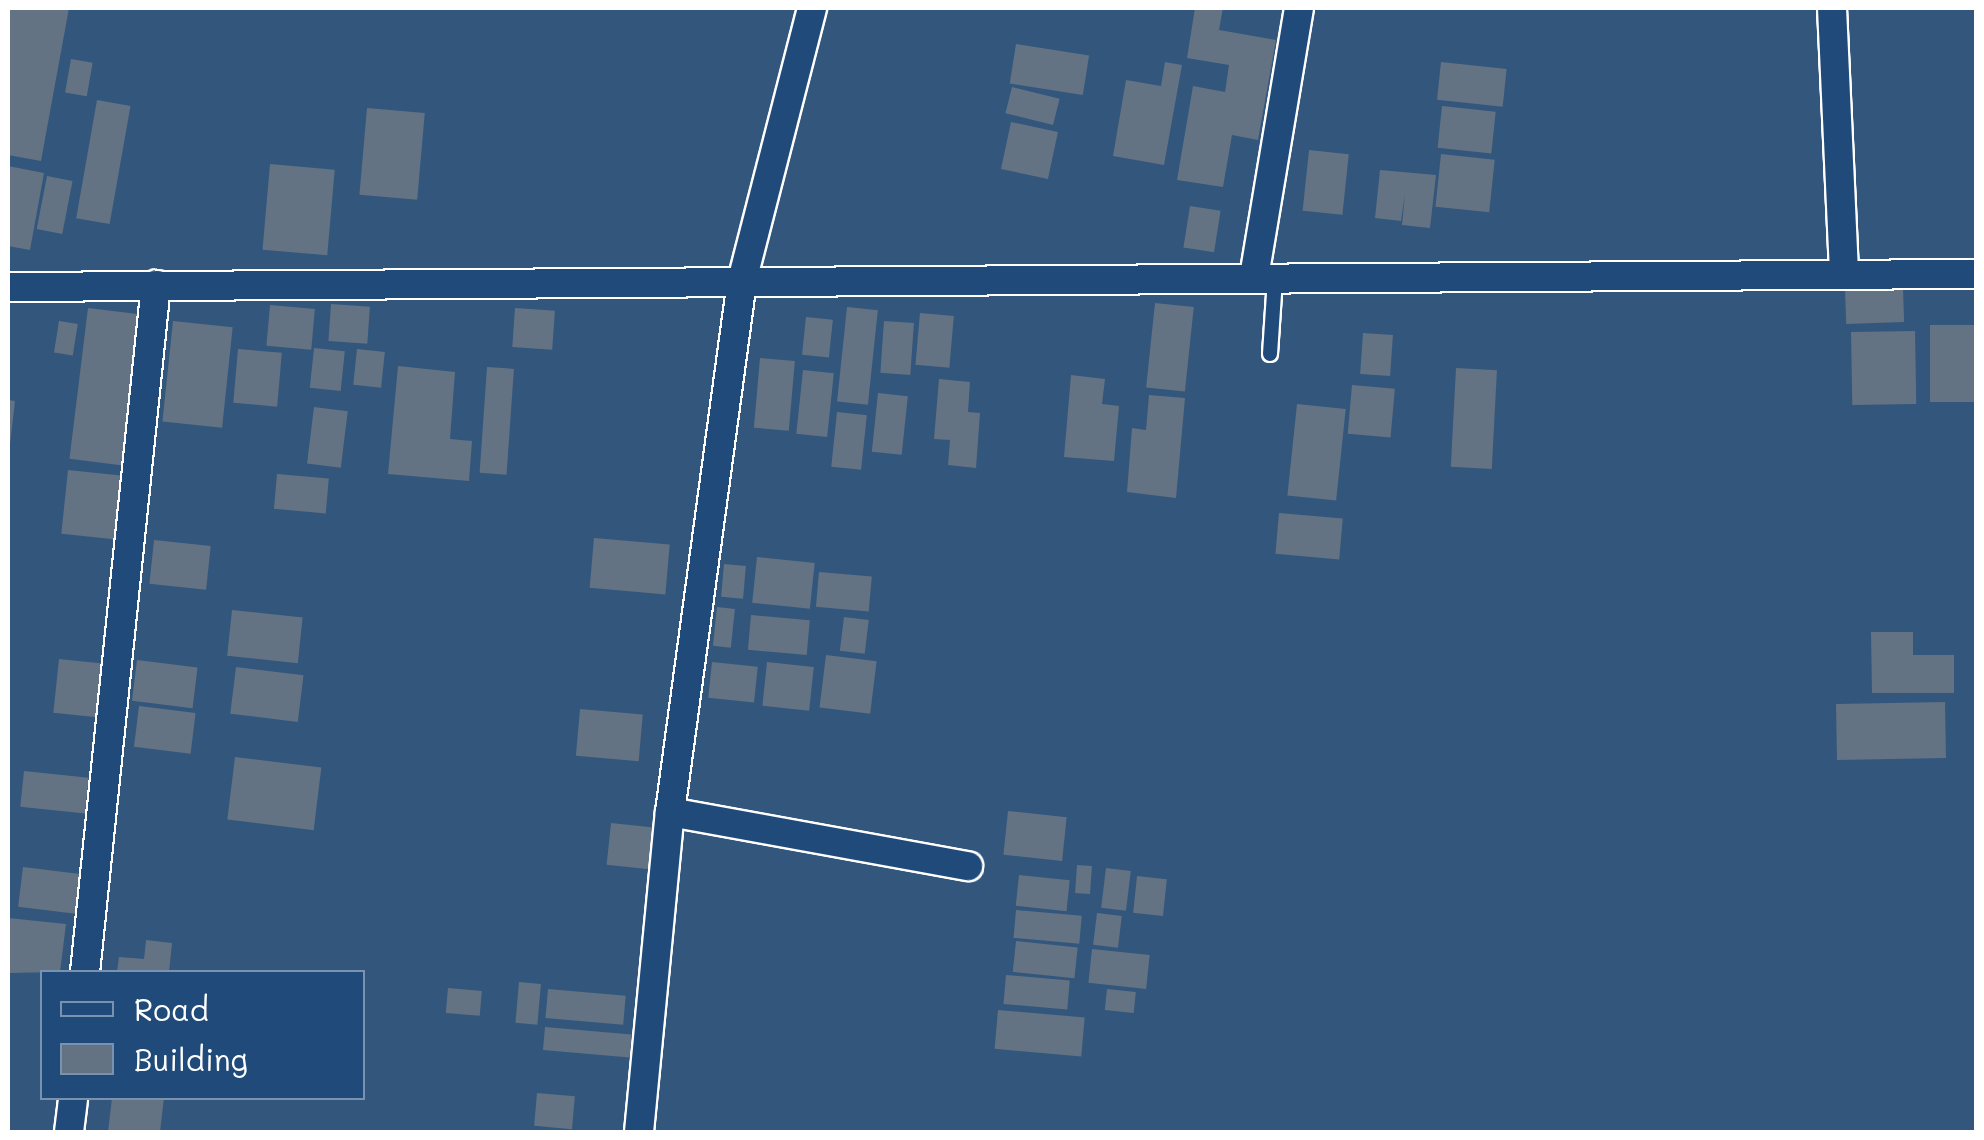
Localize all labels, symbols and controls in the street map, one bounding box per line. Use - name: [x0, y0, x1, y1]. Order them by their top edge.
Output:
- legend: [40, 970, 365, 1100]
- text: Road: [134, 989, 209, 1029]
- text: Building: [134, 1039, 248, 1079]

